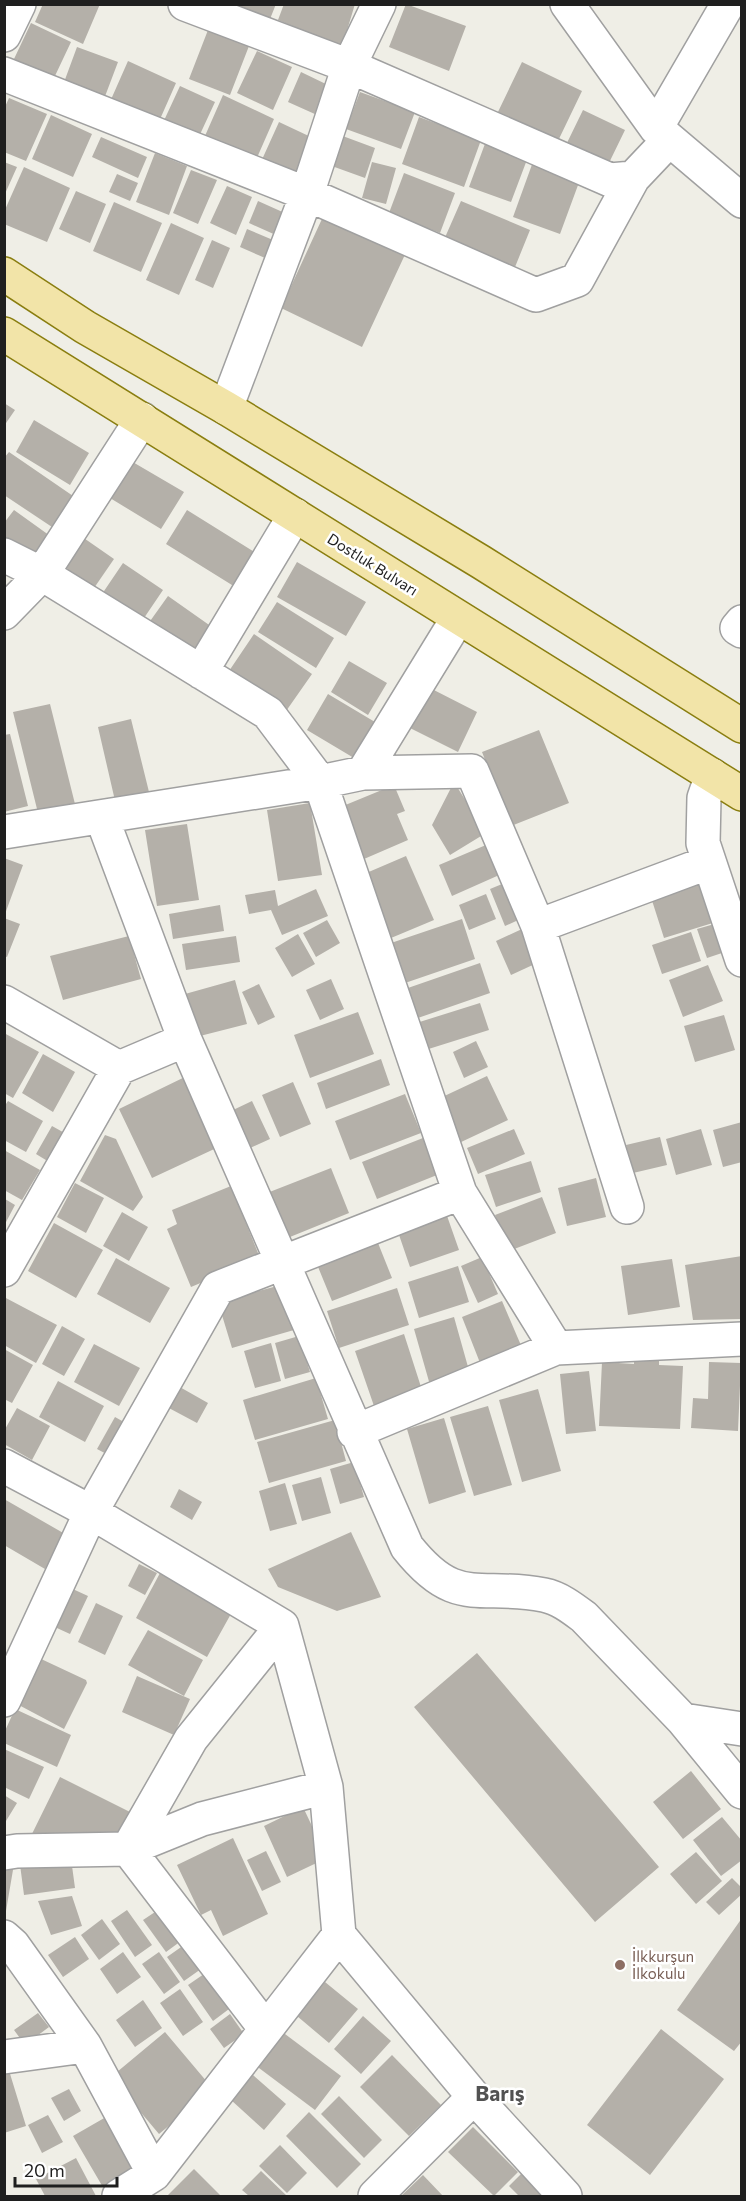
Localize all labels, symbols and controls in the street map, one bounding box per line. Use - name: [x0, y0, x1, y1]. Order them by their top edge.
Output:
- street label: Dostluk Bulvarı: [325, 529, 421, 599]
- place label: İlkkurşun İlkokulu: [632, 1947, 694, 1982]
- marker: İlkkurşun İlkokulu: [613, 1958, 627, 1972]
- district label: Barış: [475, 2080, 525, 2105]
- scale bar: [15, 2150, 117, 2188]
- text: 20 m: [24, 2159, 65, 2181]

